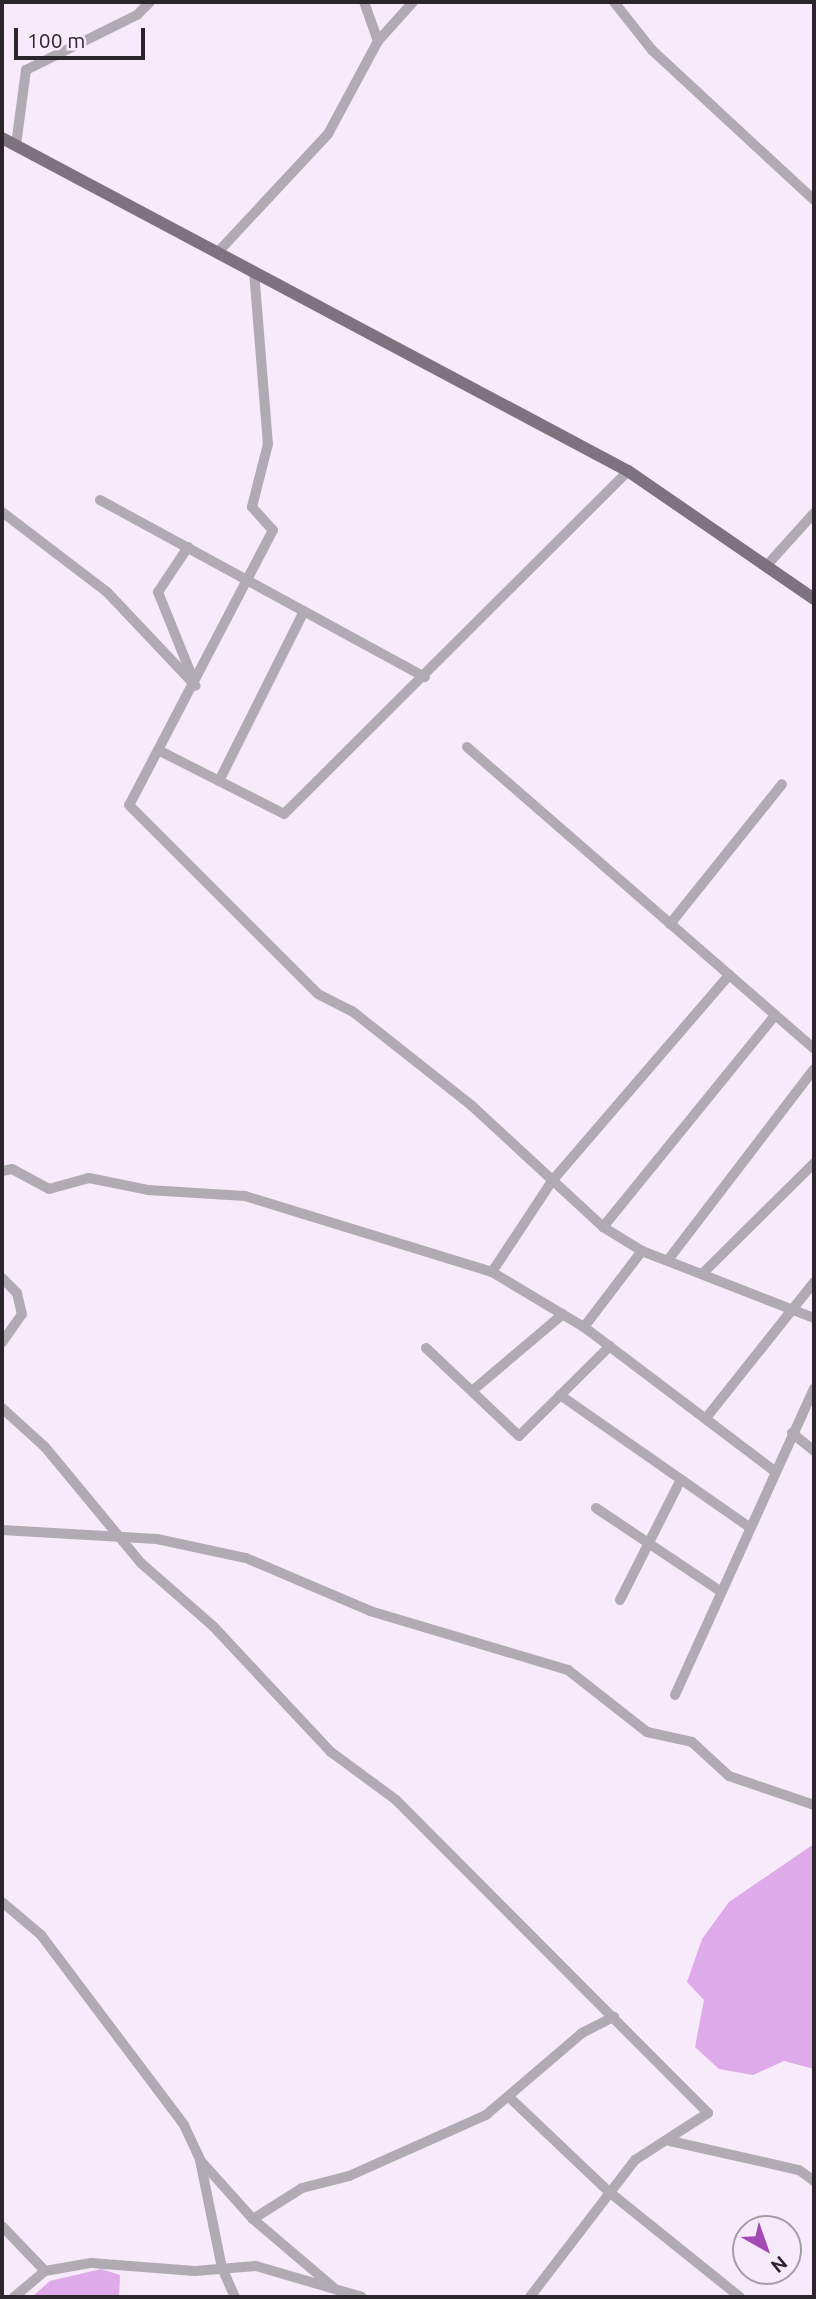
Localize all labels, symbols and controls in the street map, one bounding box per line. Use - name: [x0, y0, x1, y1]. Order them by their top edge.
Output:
- scale bar: [18, 14, 149, 58]
- text: 100 m: [27, 28, 85, 52]
- north arrow: [732, 2215, 802, 2285]
- text: N: [767, 2252, 792, 2278]

